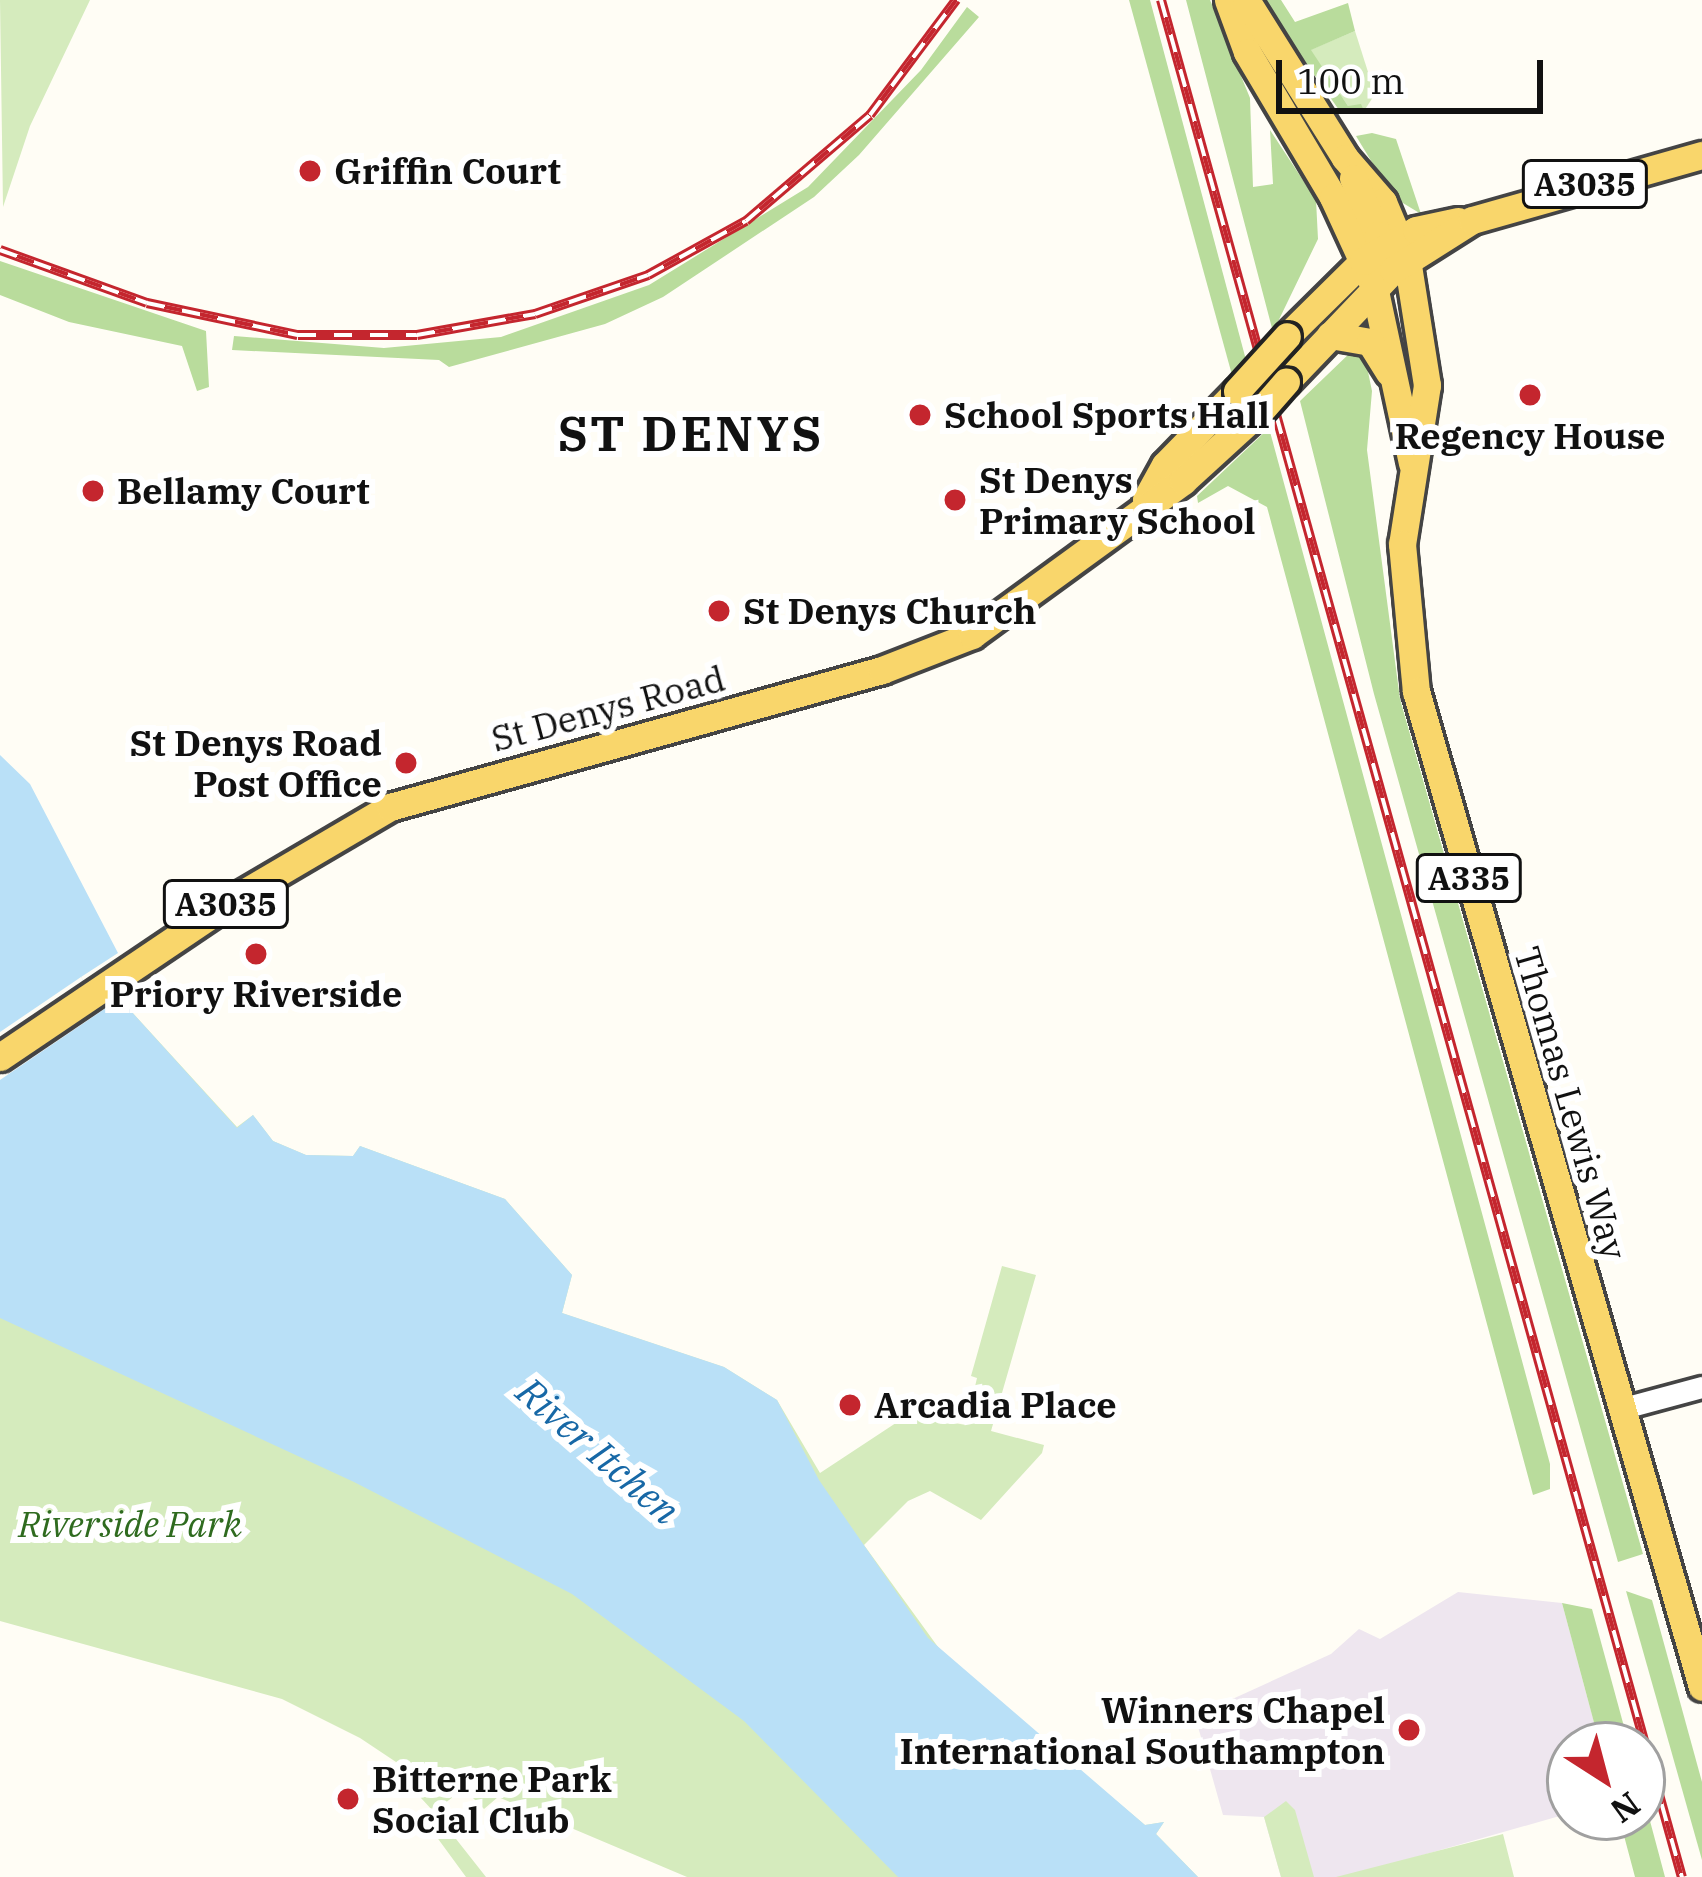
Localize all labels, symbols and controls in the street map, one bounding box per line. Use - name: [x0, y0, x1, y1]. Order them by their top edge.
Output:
- scale bar: [1282, 36, 1549, 110]
- text: 100 m: [1297, 57, 1404, 104]
- place label: Griffin Court: [334, 149, 561, 193]
- road number: A3035: [1519, 157, 1651, 211]
- marker: Griffin Court: [297, 158, 323, 184]
- marker: Regency House: [1517, 382, 1543, 408]
- place label: School Sports Hall: [944, 393, 1270, 437]
- marker: School Sports Hall: [907, 402, 933, 428]
- district label: ST DENYS: [558, 405, 824, 463]
- place label: Regency House: [1395, 414, 1665, 458]
- place label: St Denys Primary School: [979, 457, 1256, 542]
- place label: Bellamy Court: [117, 469, 370, 513]
- marker: Bellamy Court: [80, 478, 106, 504]
- marker: St Denys Primary School: [942, 487, 968, 513]
- place label: St Denys Church: [743, 589, 1036, 633]
- marker: St Denys Church: [706, 598, 732, 624]
- street label: St Denys Road: [486, 656, 730, 760]
- place label: St Denys Road Post Office: [130, 720, 382, 805]
- marker: St Denys Road Post Office: [393, 750, 419, 776]
- road number: A335: [1415, 851, 1523, 905]
- road number: A3035: [160, 877, 292, 931]
- marker: Priory Riverside: [243, 941, 269, 967]
- street label: Thomas Lewis Way: [1506, 942, 1636, 1264]
- place label: Priory Riverside: [110, 972, 402, 1016]
- water label: River Itchen: [507, 1368, 689, 1534]
- place label: Arcadia Place: [874, 1383, 1117, 1427]
- marker: Arcadia Place: [837, 1392, 863, 1418]
- park label: Riverside Park: [18, 1502, 242, 1546]
- place label: Winners Chapel International Southampton: [900, 1687, 1385, 1772]
- marker: Winners Chapel International Southampton: [1396, 1717, 1422, 1743]
- north arrow: [1546, 1721, 1666, 1841]
- place label: Bitterne Park Social Club: [372, 1756, 612, 1841]
- text: N: [1602, 1783, 1649, 1833]
- marker: Bitterne Park Social Club: [335, 1786, 361, 1812]

